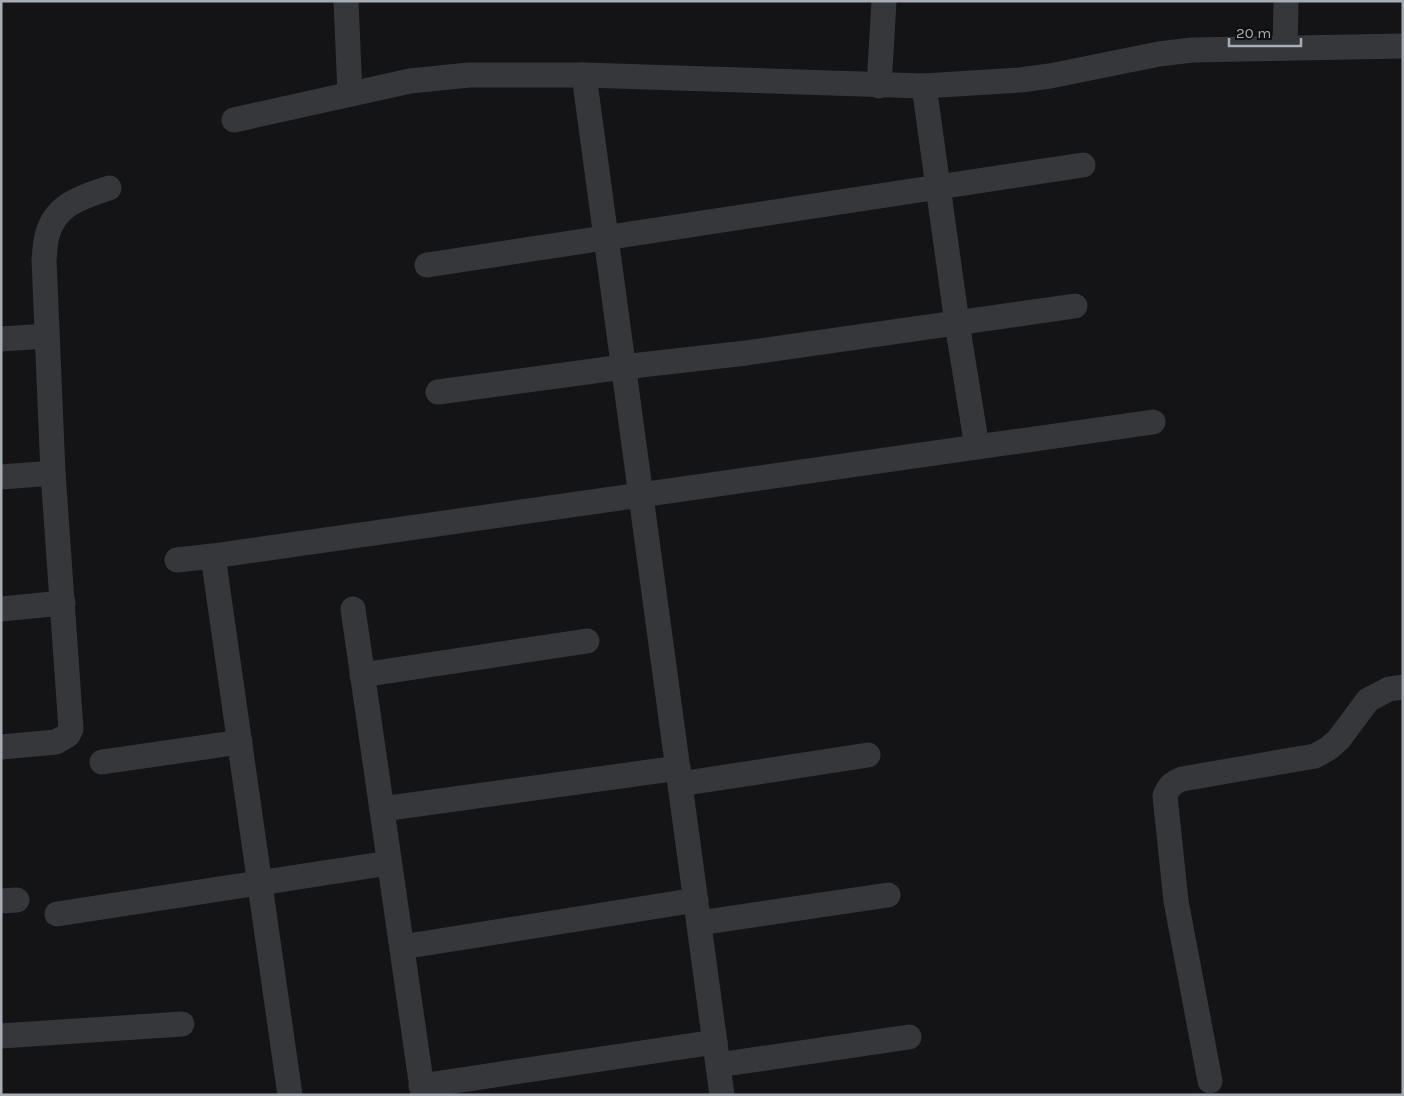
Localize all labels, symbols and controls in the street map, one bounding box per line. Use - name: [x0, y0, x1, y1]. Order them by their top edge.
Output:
- scale bar: [1229, 15, 1302, 47]
- text: 20 m: [1236, 24, 1271, 42]

